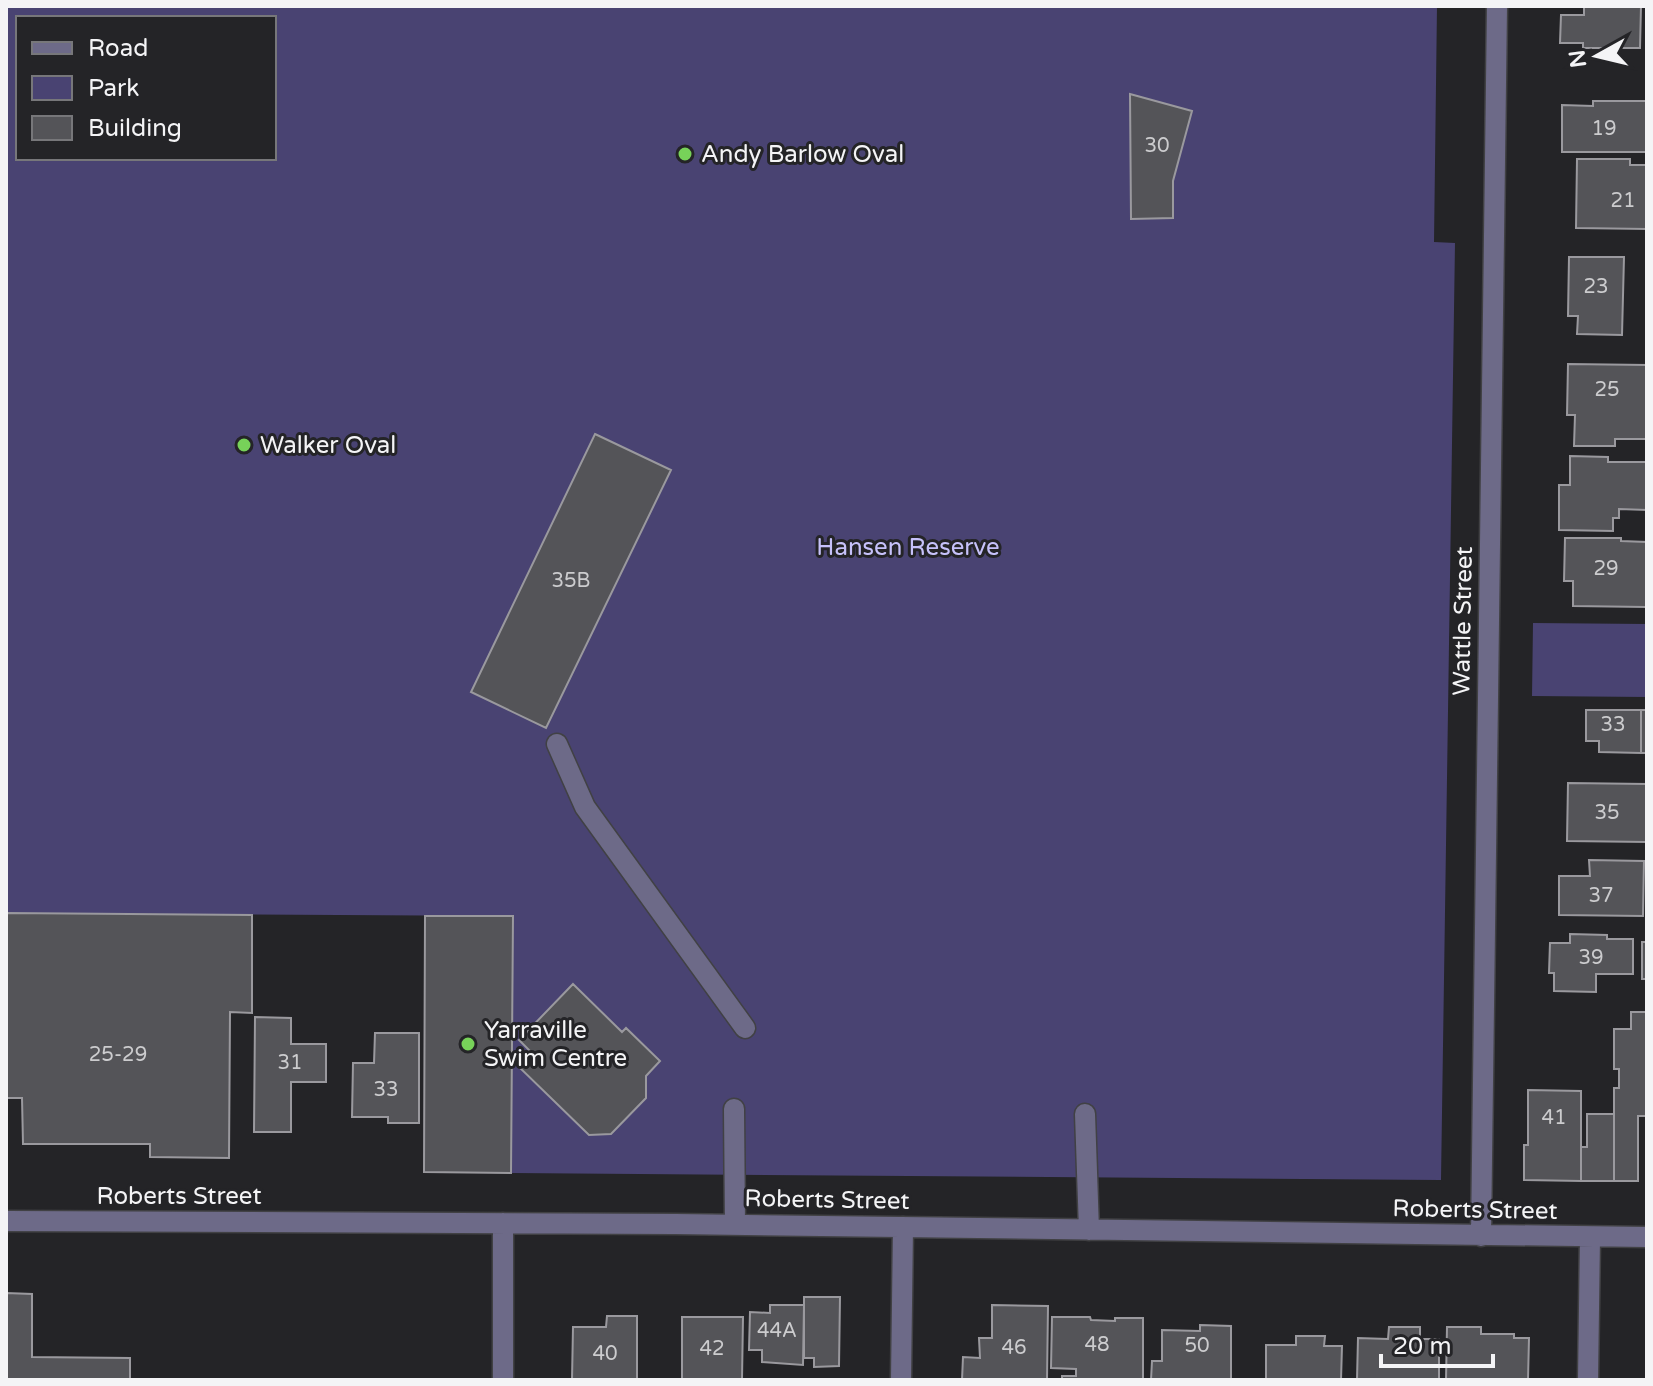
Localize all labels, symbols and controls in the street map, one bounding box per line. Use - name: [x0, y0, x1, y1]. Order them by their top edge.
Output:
- legend: [16, 16, 276, 160]
- north arrow: [1557, 16, 1637, 96]
- text: Road: [88, 34, 148, 63]
- text: N: [1564, 48, 1592, 69]
- text: Park: [88, 74, 139, 103]
- text: Building: [88, 114, 182, 143]
- house number: 19: [1591, 117, 1617, 141]
- house number: 30: [1144, 134, 1170, 158]
- place label: Andy Barlow Oval: [701, 140, 904, 169]
- marker: Andy Barlow Oval: [676, 145, 694, 163]
- house number: 21: [1610, 189, 1636, 213]
- house number: 23: [1583, 275, 1609, 299]
- house number: 25: [1594, 378, 1620, 402]
- place label: Walker Oval: [260, 431, 396, 460]
- marker: Walker Oval: [235, 436, 253, 454]
- park label: Hansen Reserve: [816, 533, 1000, 562]
- street label: Wattle Street: [1447, 546, 1479, 696]
- house number: 29: [1593, 557, 1619, 581]
- house number: 35B: [552, 569, 590, 593]
- house number: 33: [1600, 713, 1626, 737]
- house number: 35: [1594, 801, 1620, 825]
- house number: 37: [1588, 884, 1614, 908]
- house number: 39: [1578, 946, 1604, 970]
- place label: Yarraville Swim Centre: [484, 1016, 627, 1073]
- marker: Yarraville Swim Centre: [459, 1035, 477, 1053]
- house number: 25-29: [89, 1043, 147, 1067]
- house number: 31: [277, 1051, 303, 1075]
- house number: 33: [373, 1078, 399, 1102]
- house number: 41: [1541, 1106, 1567, 1130]
- street label: Roberts Street: [96, 1182, 262, 1211]
- street label: Roberts Street: [744, 1184, 910, 1216]
- street label: Roberts Street: [1392, 1194, 1558, 1226]
- scale bar: [1381, 1318, 1493, 1368]
- house number: 44A: [757, 1319, 797, 1343]
- text: 20 m: [1393, 1332, 1451, 1361]
- house number: 48: [1084, 1333, 1110, 1357]
- house number: 50: [1184, 1334, 1210, 1358]
- house number: 46: [1001, 1336, 1027, 1360]
- house number: 42: [699, 1337, 725, 1361]
- house number: 40: [592, 1342, 618, 1366]

